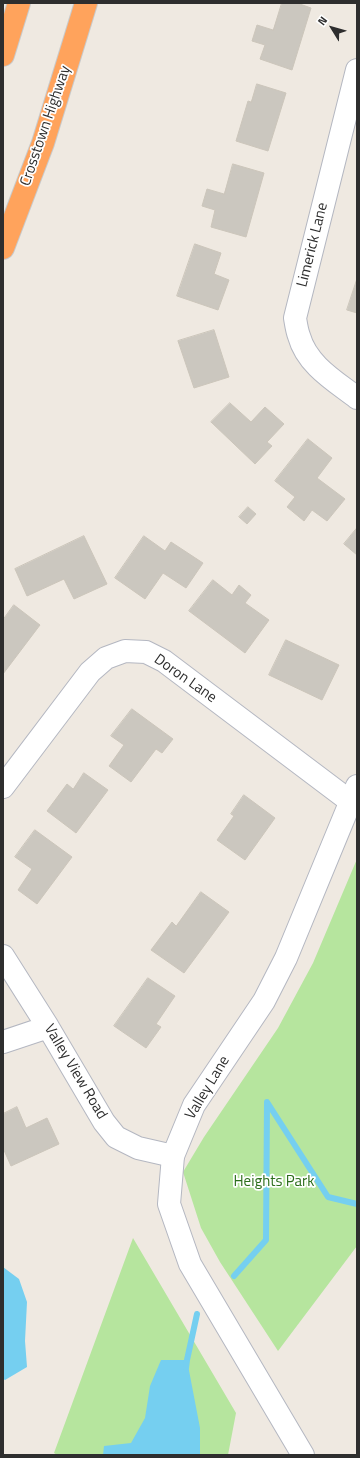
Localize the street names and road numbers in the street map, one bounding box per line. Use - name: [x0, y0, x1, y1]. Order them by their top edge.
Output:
- street label: Crosstown Highway: [17, 63, 75, 189]
- street label: Limerick Lane: [294, 201, 332, 289]
- street label: Doron Lane: [150, 651, 220, 707]
- street label: Valley View Road: [40, 1021, 110, 1123]
- street label: Valley Lane: [182, 1053, 234, 1123]

